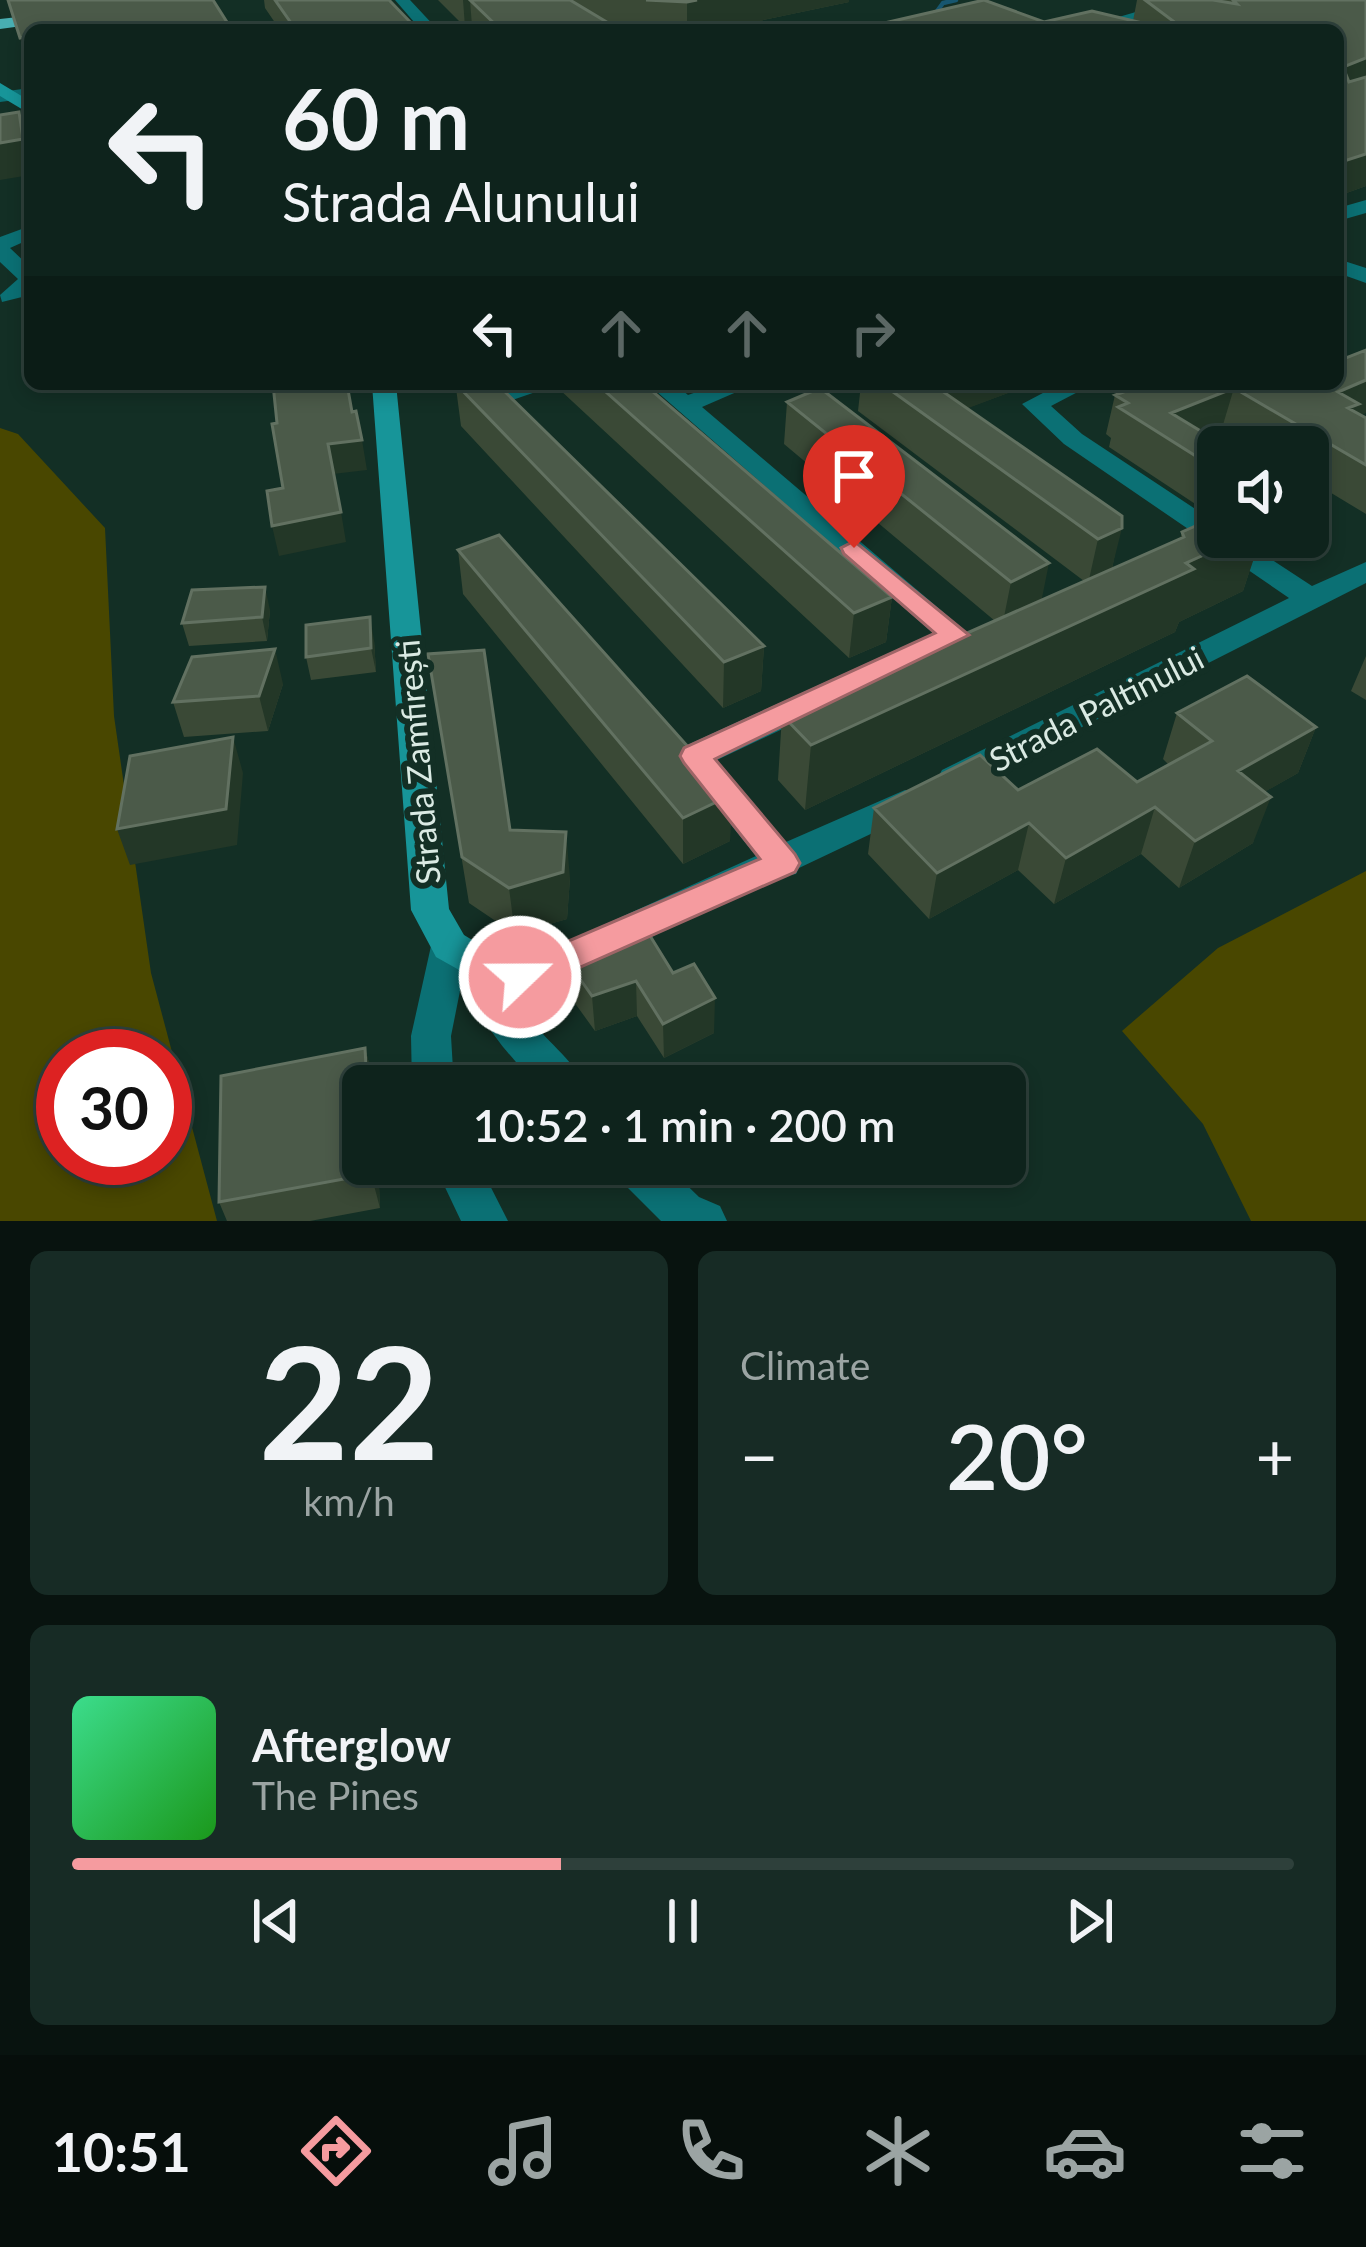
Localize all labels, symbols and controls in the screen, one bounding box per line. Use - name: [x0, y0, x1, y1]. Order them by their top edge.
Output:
- text: 60 m: [282, 67, 470, 168]
- icon: left: [84, 72, 240, 228]
- text: Strada Alunului: [282, 169, 640, 234]
- icon: left: [462, 300, 528, 366]
- icon: ahead: [588, 300, 654, 366]
- icon: ahead: [714, 300, 780, 366]
- icon: right: [840, 300, 906, 366]
- pin: [803, 425, 905, 548]
- map controls: [1197, 426, 1329, 558]
- button: sound: [1197, 426, 1329, 558]
- icon: arrive: [821, 443, 887, 509]
- street label: Strada Paltinului: [982, 637, 1210, 779]
- street label: Strada Zamfirești: [386, 638, 448, 886]
- position arrow: [457, 914, 583, 1040]
- speed limit sign: 30: [36, 1029, 192, 1185]
- text: 10:52 · 1 min · 200 m: [473, 1098, 895, 1152]
- text: 22: [259, 1306, 439, 1493]
- text: Climate: [740, 1342, 870, 1388]
- text: 20°: [946, 1401, 1088, 1509]
- text: −: [740, 1416, 778, 1495]
- text: +: [1256, 1416, 1294, 1495]
- text: km/h: [303, 1478, 395, 1524]
- text: Afterglow: [252, 1718, 451, 1772]
- text: The Pines: [252, 1772, 419, 1818]
- icon: previous: [243, 1888, 309, 1954]
- icon: pause: [650, 1888, 716, 1954]
- icon: next: [1057, 1888, 1123, 1954]
- icon: directions: [294, 2109, 378, 2193]
- icon: music: [481, 2109, 565, 2193]
- icon: phone: [669, 2109, 753, 2193]
- icon: climate: [856, 2109, 940, 2193]
- icon: car: [1043, 2109, 1127, 2193]
- icon: filters: [1230, 2109, 1314, 2193]
- text: 10:51: [52, 2119, 191, 2184]

